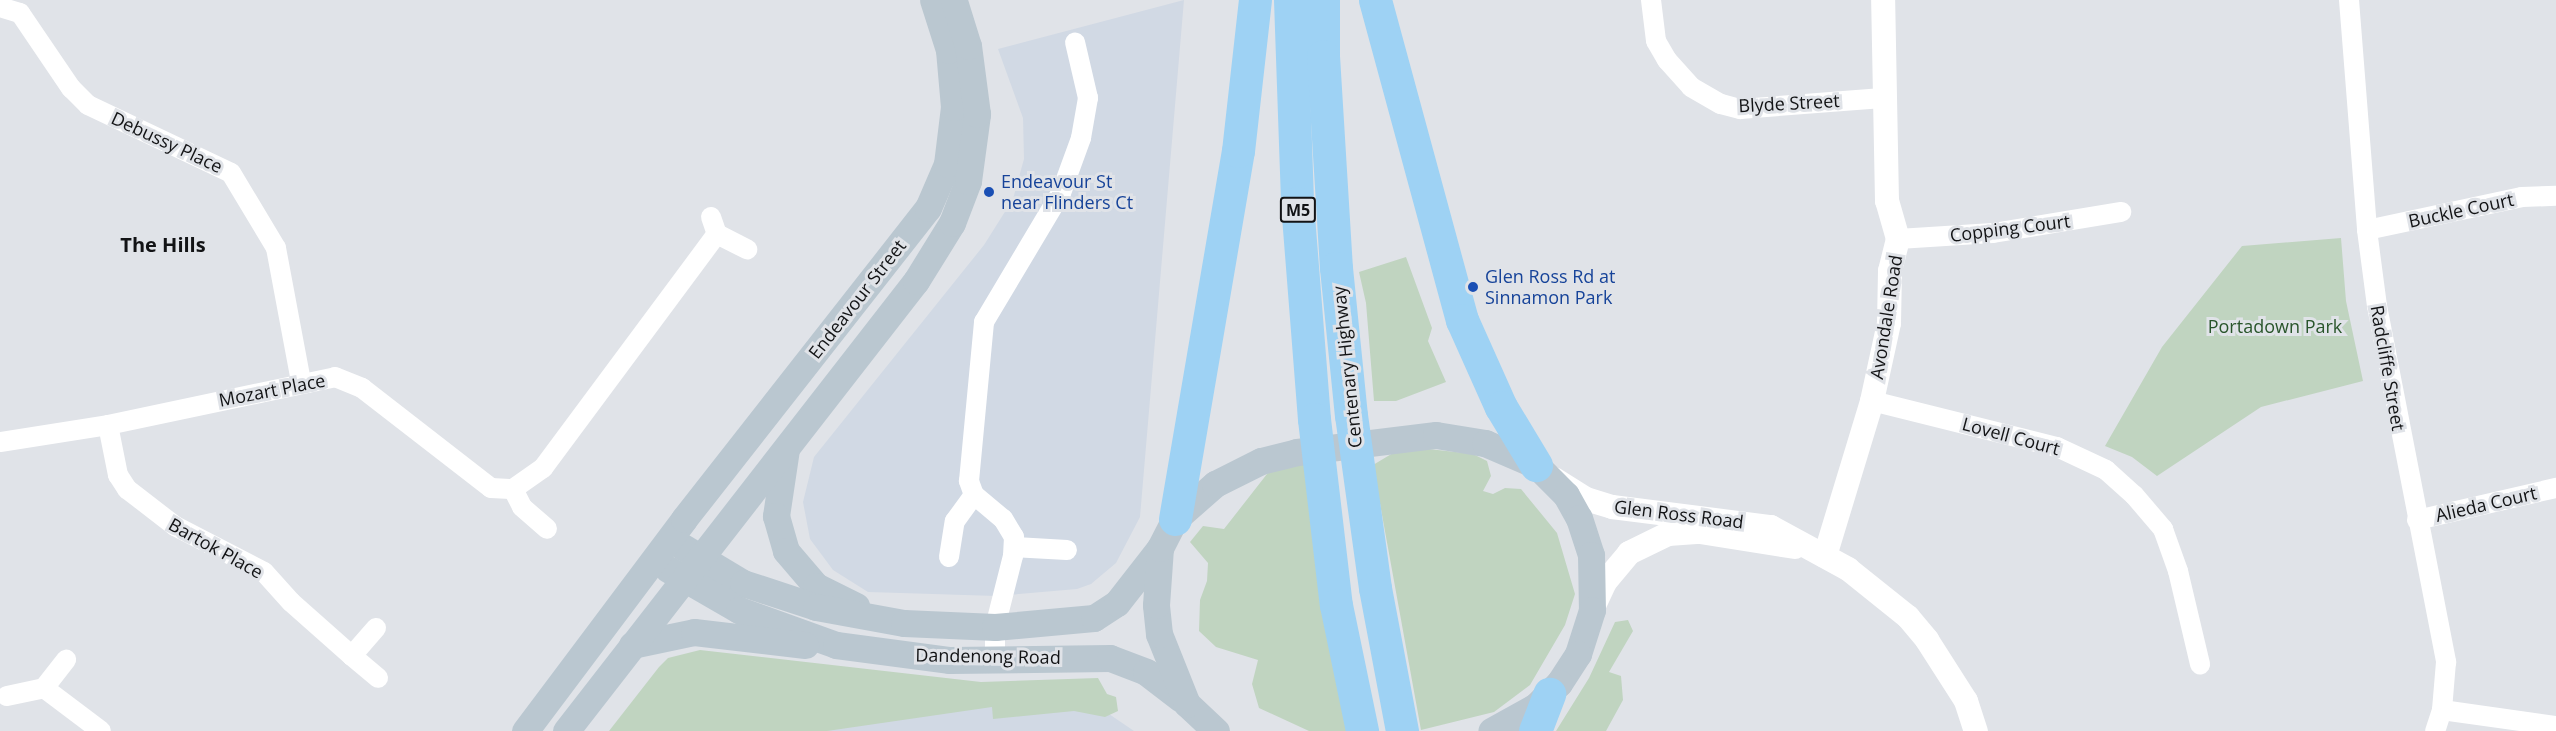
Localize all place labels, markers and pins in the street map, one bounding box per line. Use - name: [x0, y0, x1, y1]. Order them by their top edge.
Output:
- place label: Endeavour St near Flinders Ct: [1001, 171, 1133, 213]
- marker: Endeavour St near Flinders Ct: [982, 185, 996, 199]
- place label: Glen Ross Rd at Sinnamon Park: [1485, 266, 1615, 308]
- marker: Glen Ross Rd at Sinnamon Park: [1466, 280, 1480, 294]

